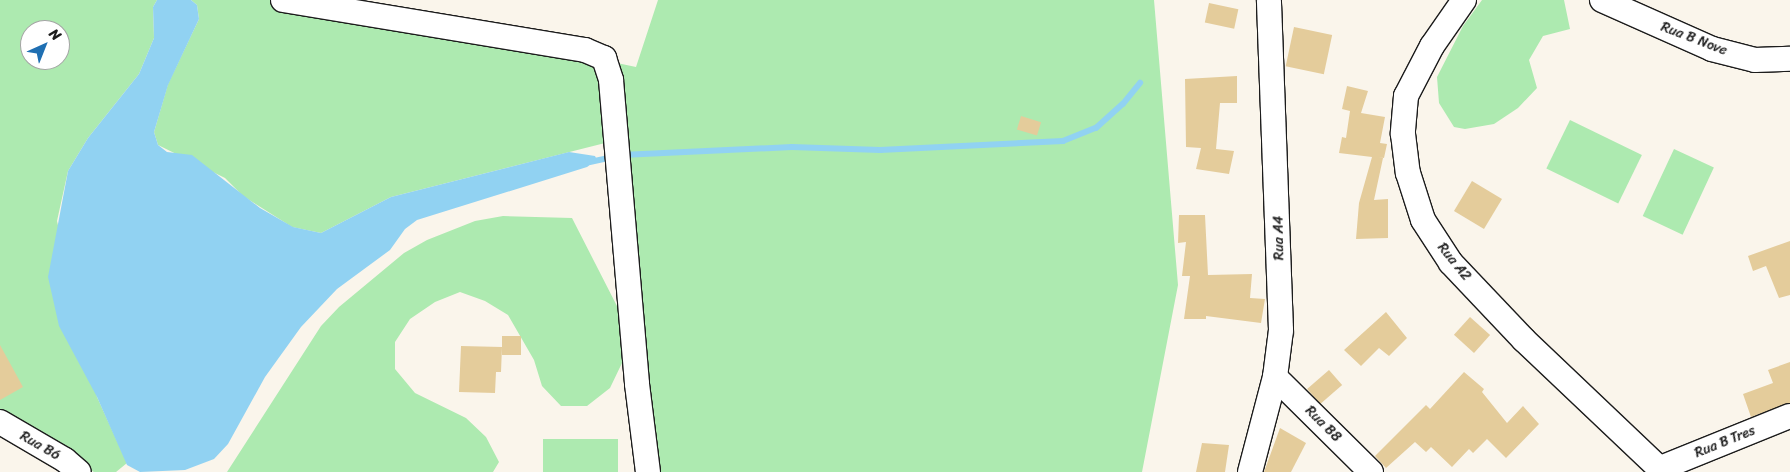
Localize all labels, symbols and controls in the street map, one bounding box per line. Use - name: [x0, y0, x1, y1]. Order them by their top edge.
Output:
- street label: Rua B Nove: [1658, 19, 1730, 59]
- north arrow: [20, 20, 70, 70]
- text: N: [43, 22, 67, 47]
- street label: Rua A4: [1270, 216, 1288, 260]
- street label: Rua A2: [1434, 240, 1474, 284]
- street label: Rua B8: [1302, 403, 1344, 445]
- street label: Rua B Tres: [1692, 422, 1758, 462]
- street label: Rua B6: [17, 428, 63, 464]

